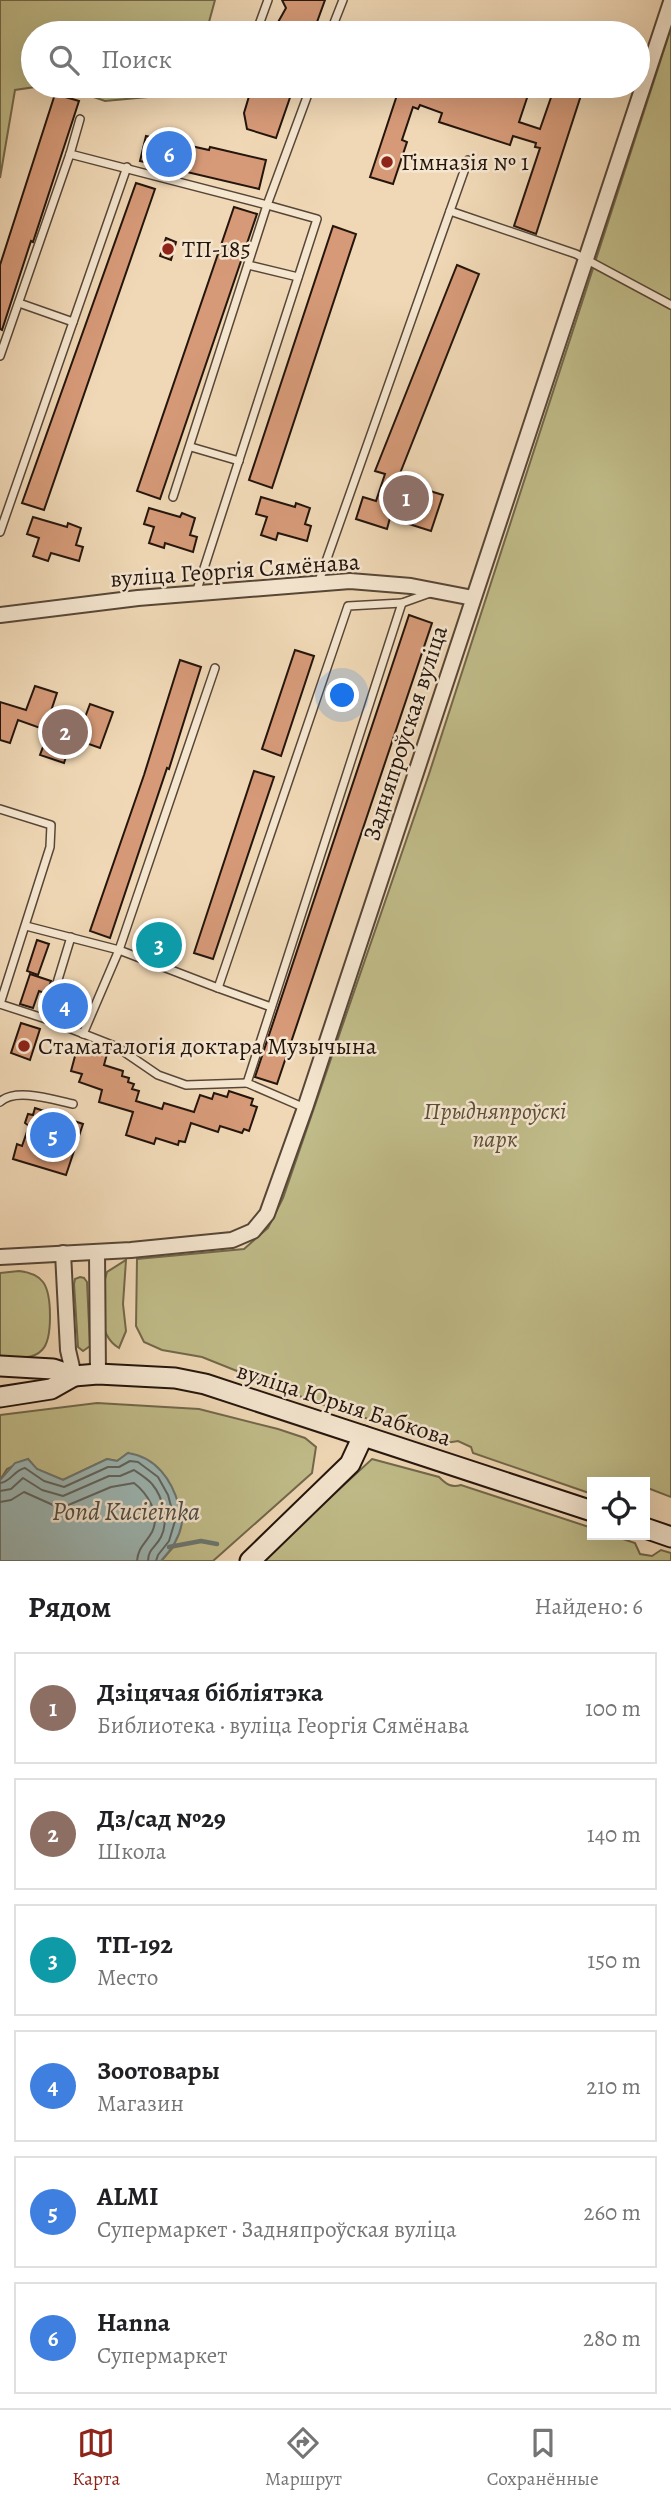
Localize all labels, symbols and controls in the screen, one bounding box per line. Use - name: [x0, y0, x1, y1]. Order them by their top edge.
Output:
- search box: [21, 21, 650, 98]
- icon: search: [45, 41, 83, 79]
- text: Поиск: [101, 42, 172, 77]
- pin: 6: [146, 128, 192, 180]
- place label: Гімназія № 1: [401, 146, 529, 178]
- marker: Гімназія № 1: [379, 154, 395, 170]
- place label: ТП-185: [182, 233, 251, 265]
- marker: ТП-185: [160, 241, 176, 257]
- pin: 1: [383, 472, 429, 524]
- street label: вуліца Георгія Сямёнава: [109, 545, 361, 595]
- street label: Задняпроўская вуліца: [355, 621, 455, 845]
- your location: [325, 678, 359, 712]
- pin: 2: [42, 706, 88, 758]
- pin: 3: [136, 919, 182, 971]
- pin: 4: [42, 980, 88, 1032]
- place label: Стаматалогія доктара Музычына: [38, 1030, 377, 1062]
- marker: Стаматалогія доктара Музычына: [16, 1038, 32, 1054]
- park label: Прыдняпроўскі парк: [424, 1095, 566, 1155]
- pin: 5: [30, 1109, 76, 1161]
- street label: вуліца Юрыя Бабкова: [233, 1354, 455, 1454]
- map controls: [587, 1477, 650, 1540]
- button: locate: [587, 1477, 650, 1540]
- water label: Pond Kucieinka: [52, 1494, 200, 1529]
- text: Рядом: [28, 1587, 111, 1627]
- text: Найдено: 6: [535, 1591, 643, 1622]
- text: Дзіцячая бібліятэка: [97, 1675, 323, 1710]
- text: 1: [49, 1693, 57, 1724]
- text: 100 m: [585, 1693, 641, 1724]
- text: Библиотека · вуліца Георгія Сямёнава: [97, 1710, 469, 1741]
- text: Дз/сад №29: [97, 1801, 226, 1836]
- text: 2: [47, 1819, 59, 1850]
- text: 140 m: [587, 1819, 641, 1850]
- text: Школа: [97, 1836, 166, 1867]
- text: ТП-192: [97, 1927, 173, 1962]
- text: 3: [48, 1945, 58, 1976]
- text: 150 m: [587, 1945, 641, 1976]
- text: Место: [97, 1962, 158, 1993]
- text: Зоотовары: [97, 2053, 220, 2088]
- text: 4: [48, 2071, 58, 2102]
- text: 210 m: [586, 2071, 641, 2102]
- text: Магазин: [97, 2088, 184, 2119]
- text: ALMI: [97, 2179, 158, 2214]
- text: 5: [48, 2197, 58, 2228]
- text: 260 m: [583, 2197, 641, 2228]
- text: Супермаркет · Задняпроўская вуліца: [97, 2214, 457, 2245]
- text: Hanna: [97, 2305, 170, 2340]
- text: 6: [48, 2323, 58, 2354]
- text: 280 m: [583, 2323, 641, 2354]
- text: Супермаркет: [97, 2340, 228, 2371]
- tab: Карта: [72, 2424, 120, 2492]
- tab: Маршрут: [265, 2424, 342, 2492]
- tab: Сохранённые: [487, 2424, 599, 2492]

